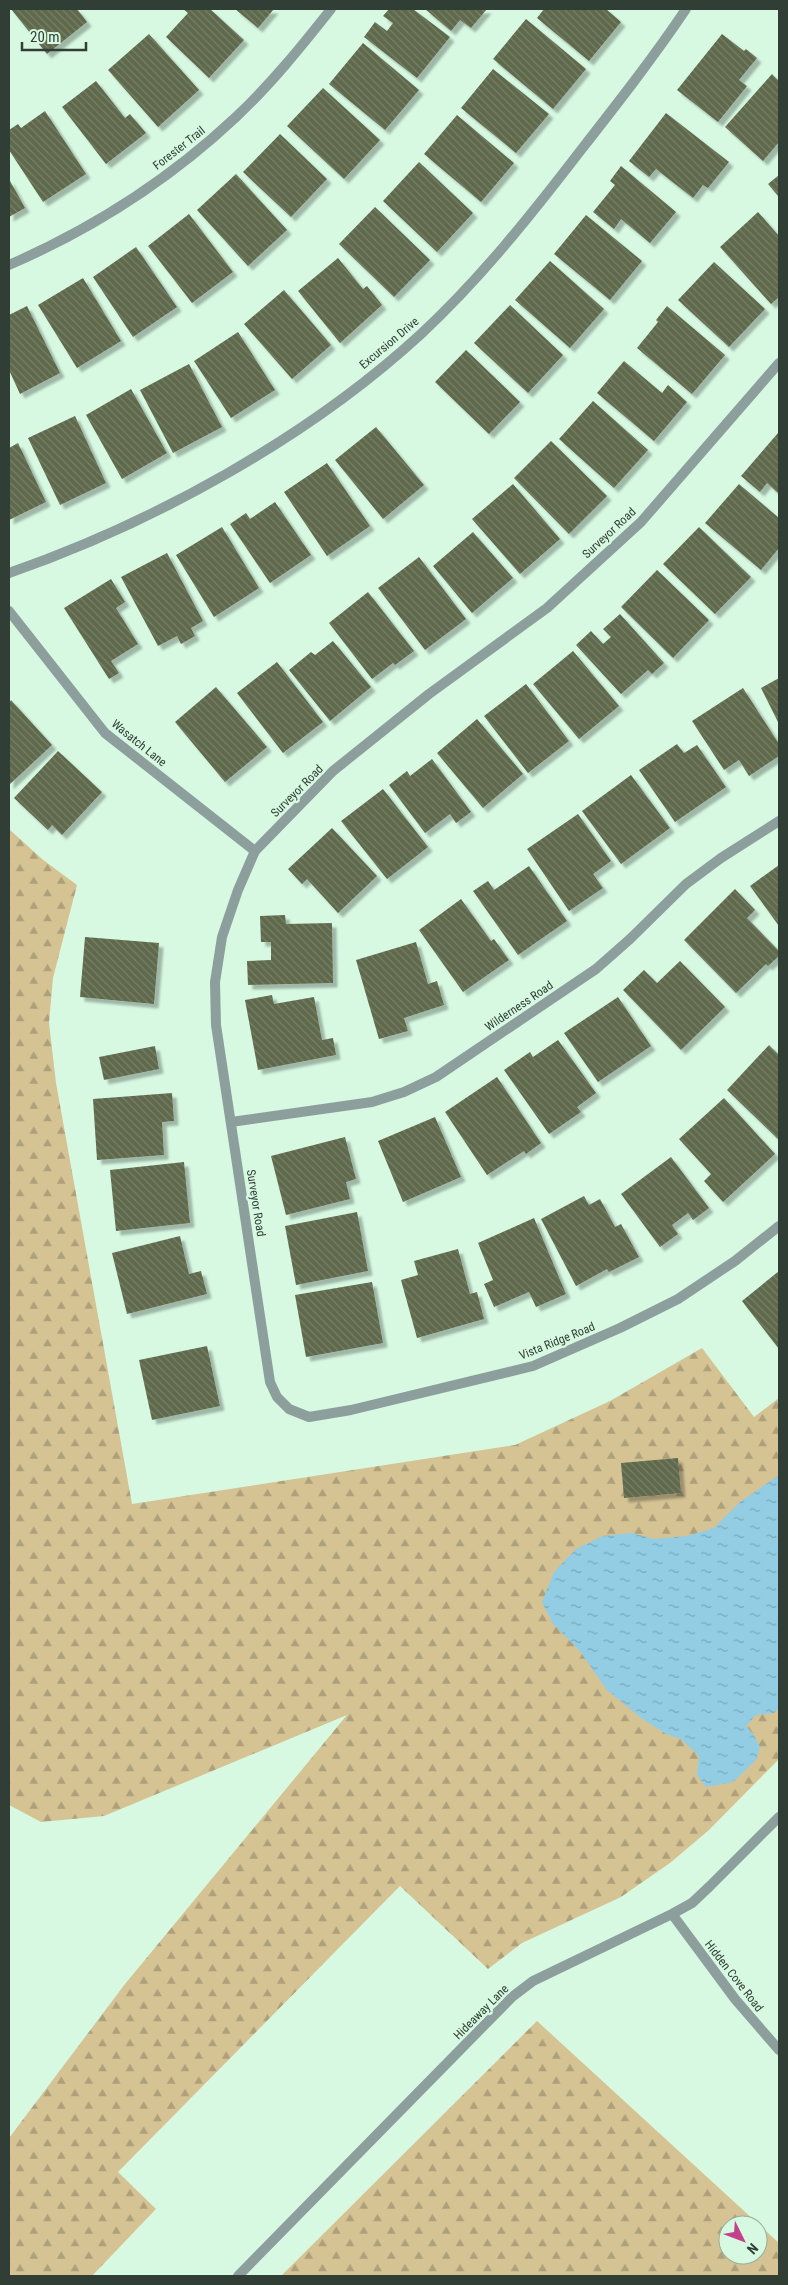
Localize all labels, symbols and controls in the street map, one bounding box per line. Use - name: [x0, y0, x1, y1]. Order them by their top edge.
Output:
- scale bar: [22, 20, 86, 52]
- text: 20 m: [30, 28, 60, 46]
- street label: Forester Trail: [150, 123, 208, 173]
- street label: Excursion Drive: [357, 314, 422, 372]
- street label: Surveyor Road: [579, 505, 639, 561]
- street label: Wasatch Lane: [109, 717, 170, 770]
- street label: Surveyor Road: [268, 762, 326, 820]
- street label: Wilderness Road: [482, 978, 556, 1034]
- street label: Surveyor Road: [244, 1168, 268, 1238]
- street label: Vista Ridge Road: [517, 1319, 597, 1363]
- street label: Hidden Cove Road: [702, 1938, 766, 2014]
- street label: Hideaway Lane: [451, 1981, 512, 2042]
- north arrow: [718, 2215, 768, 2265]
- text: N: [744, 2240, 761, 2257]

